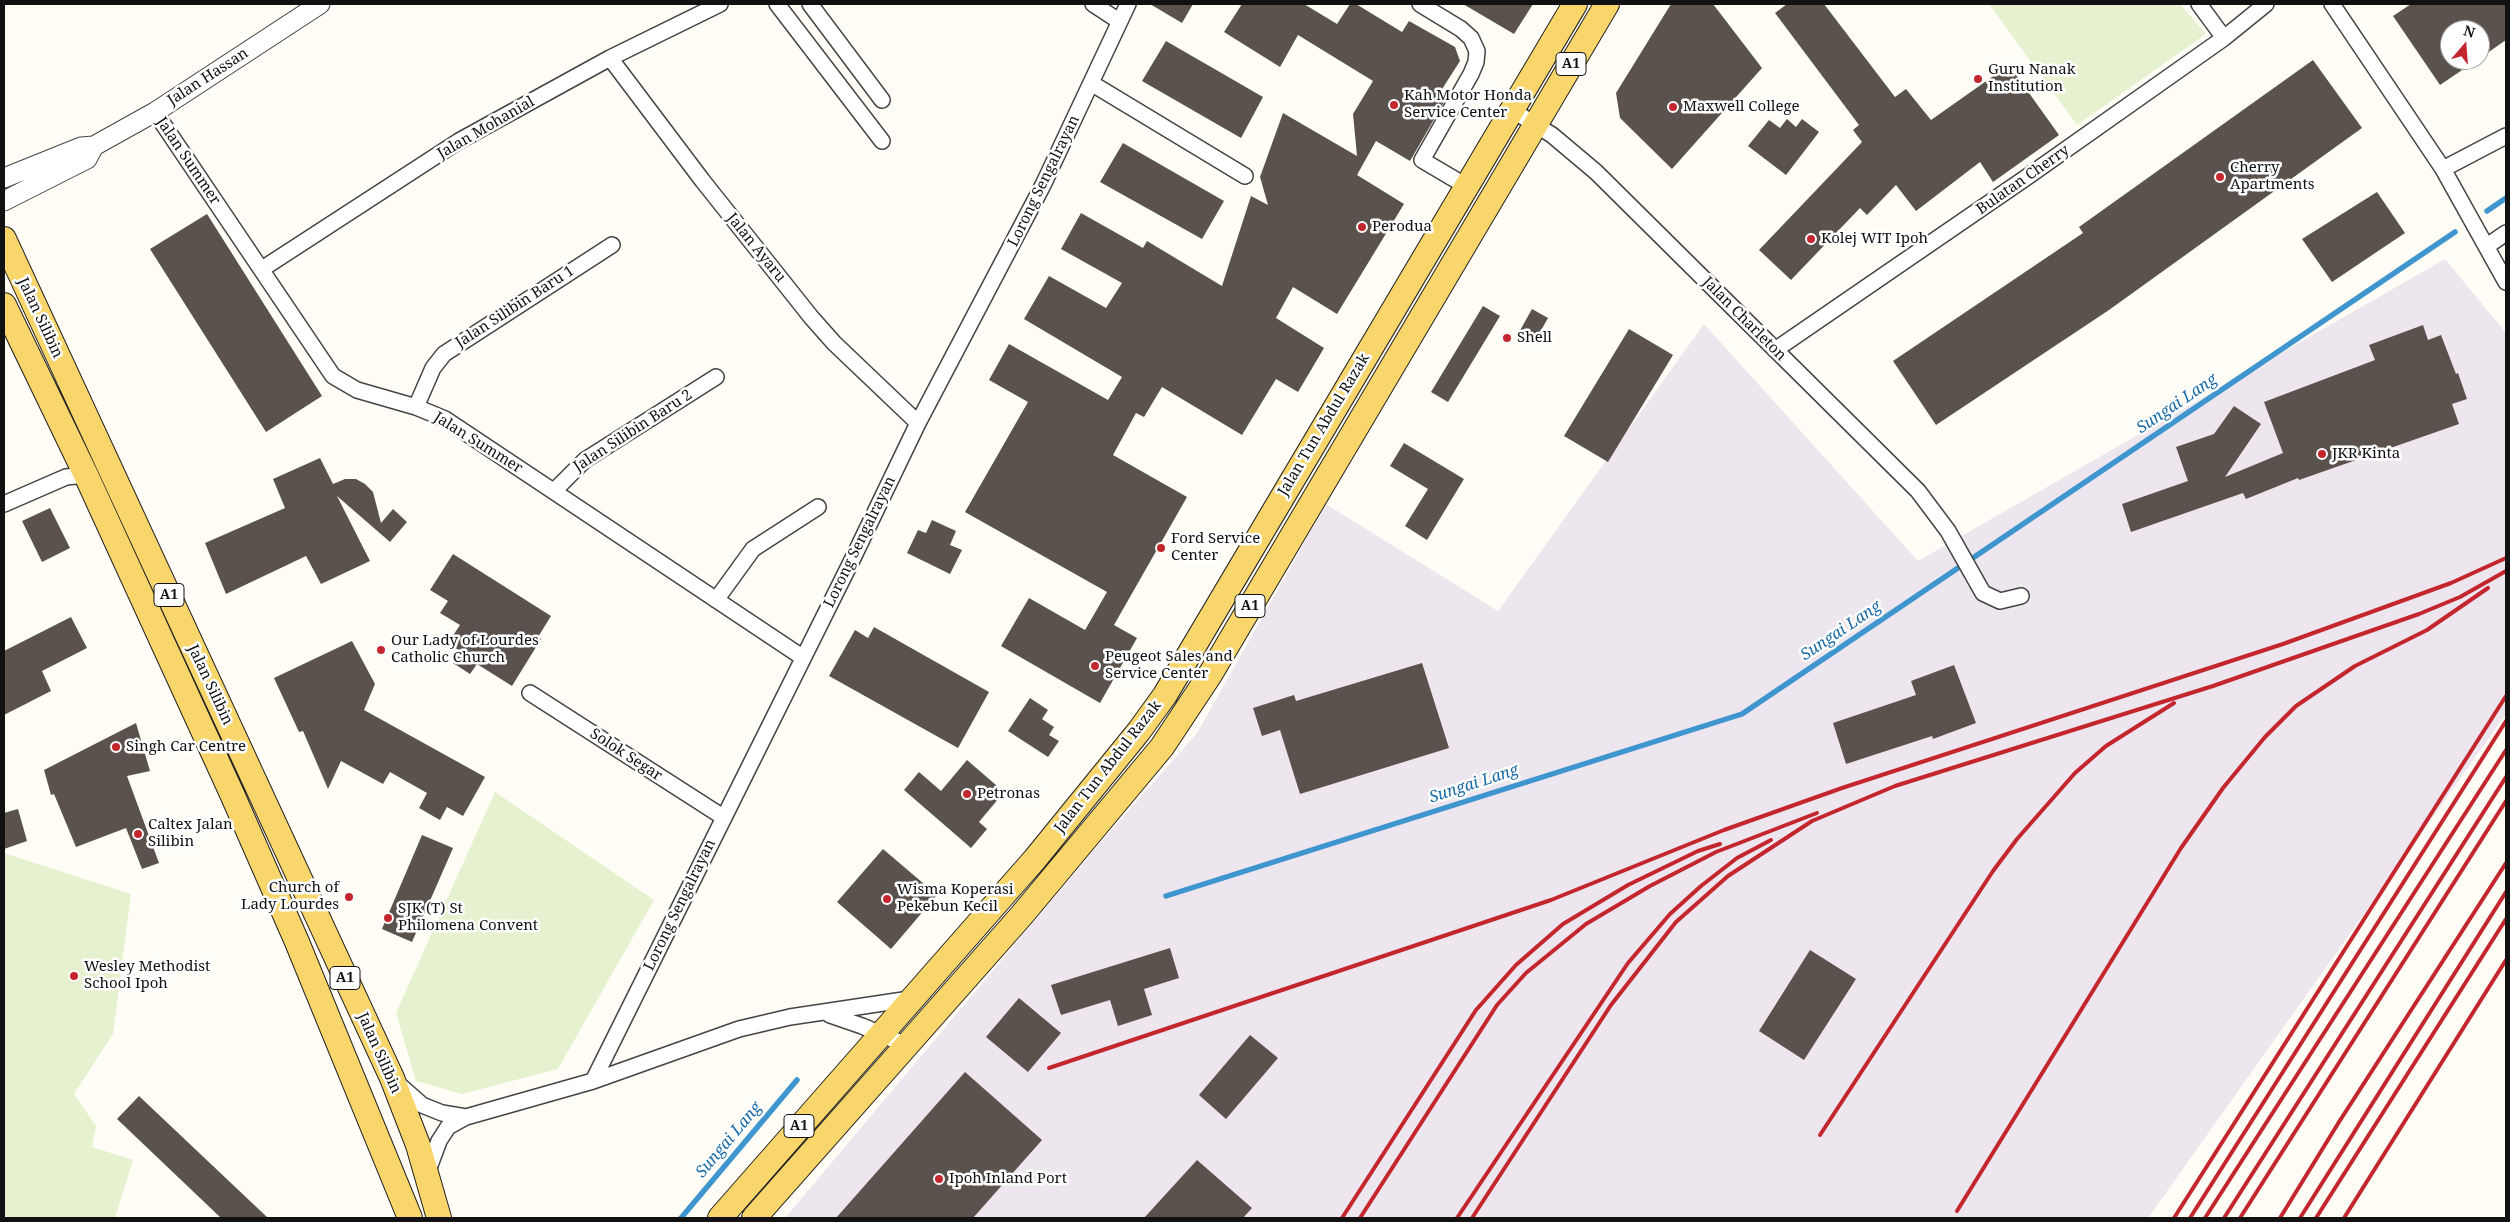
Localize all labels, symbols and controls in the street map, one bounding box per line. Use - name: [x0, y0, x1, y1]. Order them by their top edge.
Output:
- north arrow: [2440, 20, 2490, 70]
- text: N: [2461, 20, 2478, 42]
- street label: Jalan Hassan: [164, 44, 252, 110]
- road number: A1: [1556, 52, 1586, 76]
- place label: Guru Nanak Institution: [1988, 61, 2076, 96]
- marker: Guru Nanak Institution: [1972, 73, 1984, 85]
- place label: Kah Motor Honda Service Center: [1404, 87, 1532, 122]
- street label: Jalan Mohanial: [434, 93, 538, 163]
- place label: Maxwell College: [1683, 98, 1800, 116]
- marker: Kah Motor Honda Service Center: [1388, 99, 1400, 111]
- marker: Maxwell College: [1667, 101, 1679, 113]
- street label: Lorong Sengalrayan: [1004, 112, 1084, 250]
- street label: Jalan Summer: [152, 114, 224, 208]
- street label: Bulatan Cherry: [1973, 141, 2073, 219]
- place label: Cherry Apartments: [2230, 159, 2314, 194]
- marker: Cherry Apartments: [2214, 171, 2226, 183]
- street label: Jalan Ayaru: [723, 210, 789, 286]
- place label: Perodua: [1372, 218, 1432, 236]
- marker: Perodua: [1356, 221, 1368, 233]
- place label: Kolej WIT Ipoh: [1821, 230, 1928, 248]
- marker: Kolej WIT Ipoh: [1805, 233, 1817, 245]
- street label: Jalan Silibin Baru 1: [452, 262, 578, 352]
- street label: Jalan Charleton: [1698, 273, 1790, 365]
- street label: Jalan Silibin: [14, 275, 66, 361]
- place label: Shell: [1517, 329, 1552, 347]
- marker: Shell: [1501, 332, 1513, 344]
- street label: Jalan Tun Abdul Razak: [1274, 351, 1374, 499]
- water label: Sungai Lang: [2133, 370, 2221, 438]
- street label: Jalan Silibin Baru 2: [570, 386, 696, 476]
- street label: Jalan Summer: [430, 408, 526, 478]
- place label: JKR Kinta: [2332, 445, 2400, 463]
- marker: JKR Kinta: [2316, 448, 2328, 460]
- street label: Lorong Sengalrayan: [820, 473, 900, 611]
- place label: Ford Service Center: [1171, 530, 1260, 565]
- marker: Ford Service Center: [1155, 542, 1167, 554]
- road number: A1: [154, 584, 184, 606]
- road number: A1: [1235, 594, 1265, 618]
- water label: Sungai Lang: [1797, 597, 1885, 665]
- place label: Our Lady of Lourdes Catholic Church: [391, 632, 539, 667]
- street label: Jalan Silibin: [184, 642, 236, 728]
- marker: Our Lady of Lourdes Catholic Church: [375, 644, 387, 656]
- place label: Peugeot Sales and Service Center: [1105, 648, 1233, 683]
- marker: Peugeot Sales and Service Center: [1089, 660, 1101, 672]
- street label: Jalan Tun Abdul Razak: [1051, 697, 1165, 837]
- street label: Solok Segar: [586, 725, 666, 785]
- place label: Singh Car Centre: [126, 738, 246, 756]
- marker: Singh Car Centre: [110, 741, 122, 753]
- water label: Sungai Lang: [1427, 761, 1521, 807]
- place label: Petronas: [977, 785, 1040, 803]
- marker: Petronas: [961, 788, 973, 800]
- place label: Caltex Jalan Silibin: [148, 816, 233, 851]
- marker: Caltex Jalan Silibin: [132, 828, 144, 840]
- street label: Lorong Sengalrayan: [640, 836, 720, 974]
- place label: Church of Lady Lourdes: [241, 879, 339, 914]
- place label: Wisma Koperasi Pekebun Kecil: [897, 881, 1014, 916]
- marker: Church of Lady Lourdes: [343, 891, 355, 903]
- marker: Wisma Koperasi Pekebun Kecil: [881, 893, 893, 905]
- place label: SJK (T) St Philomena Convent: [398, 900, 538, 935]
- marker: SJK (T) St Philomena Convent: [382, 912, 394, 924]
- place label: Wesley Methodist School Ipoh: [84, 958, 210, 993]
- road number: A1: [330, 966, 360, 990]
- marker: Wesley Methodist School Ipoh: [68, 970, 80, 982]
- street label: Jalan Silibin: [353, 1010, 405, 1096]
- water label: Sungai Lang: [692, 1098, 766, 1182]
- road number: A1: [784, 1114, 814, 1138]
- place label: Ipoh Inland Port: [949, 1170, 1067, 1188]
- marker: Ipoh Inland Port: [933, 1173, 945, 1185]

